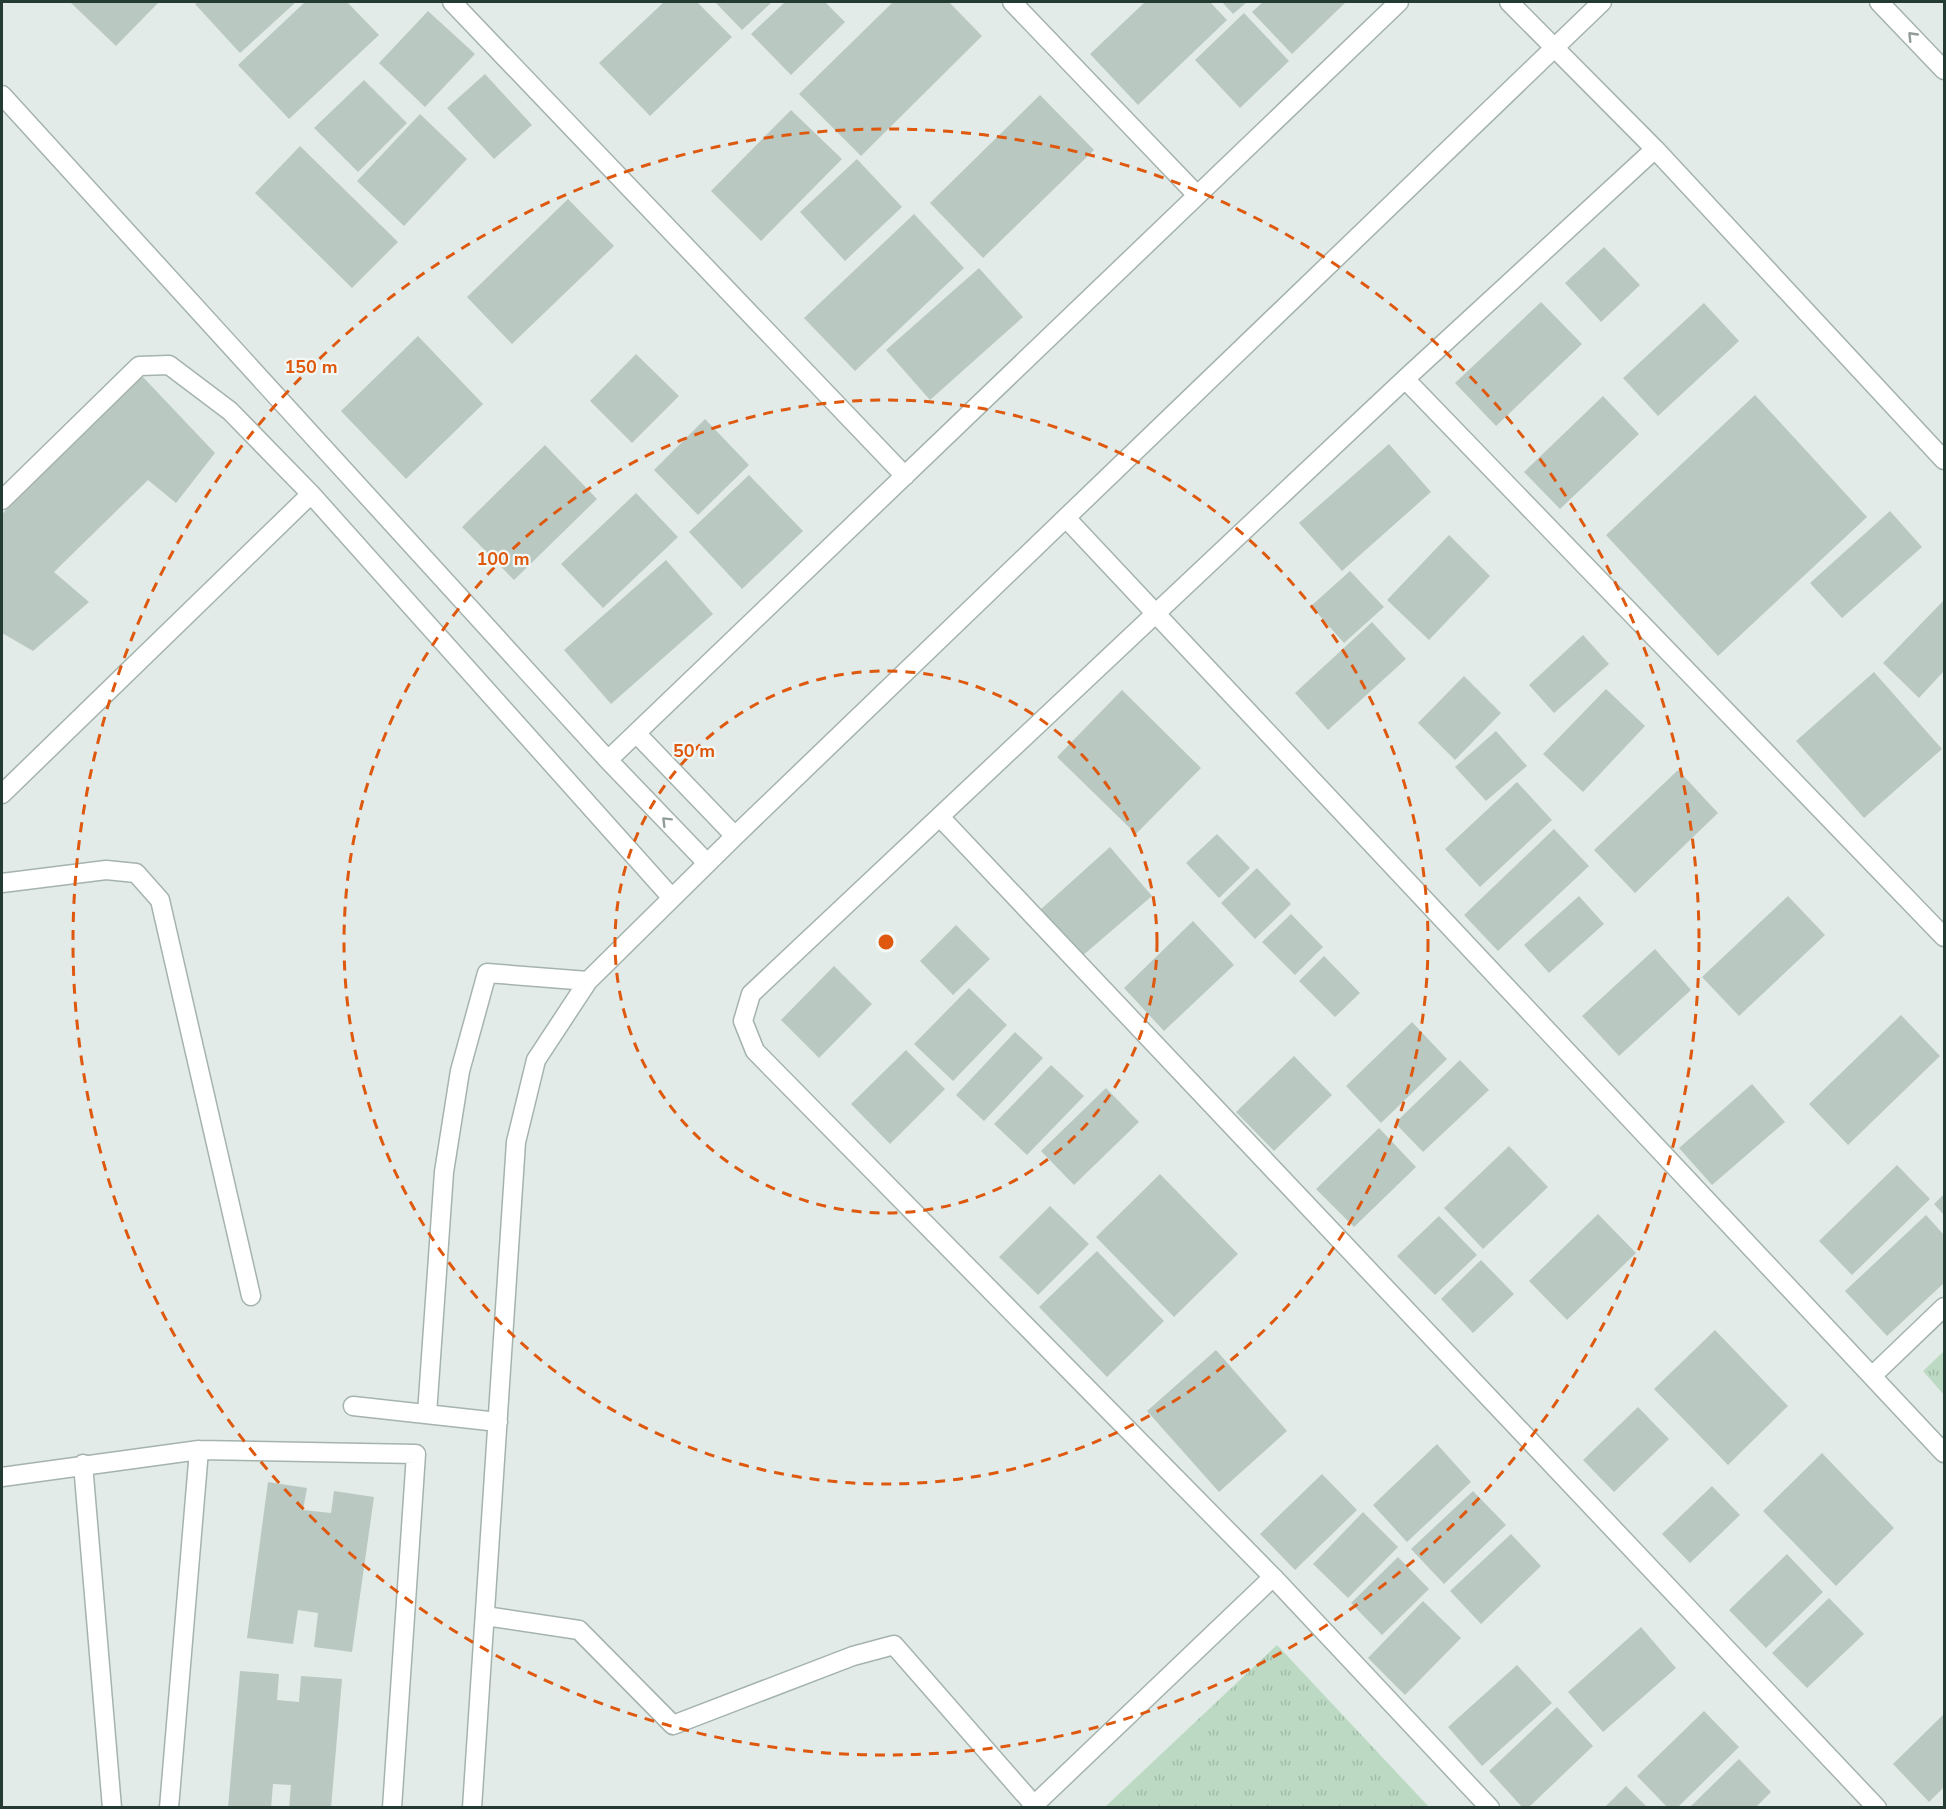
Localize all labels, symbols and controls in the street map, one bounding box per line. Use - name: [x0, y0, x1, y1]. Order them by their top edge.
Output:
- one-way arrow: [1908, 32, 1919, 42]
- text: 150 m: [284, 355, 338, 379]
- text: 100 m: [476, 547, 530, 571]
- text: 50 m: [673, 739, 715, 763]
- one-way arrow: [662, 818, 673, 828]
- centre of rings: [876, 932, 896, 952]

